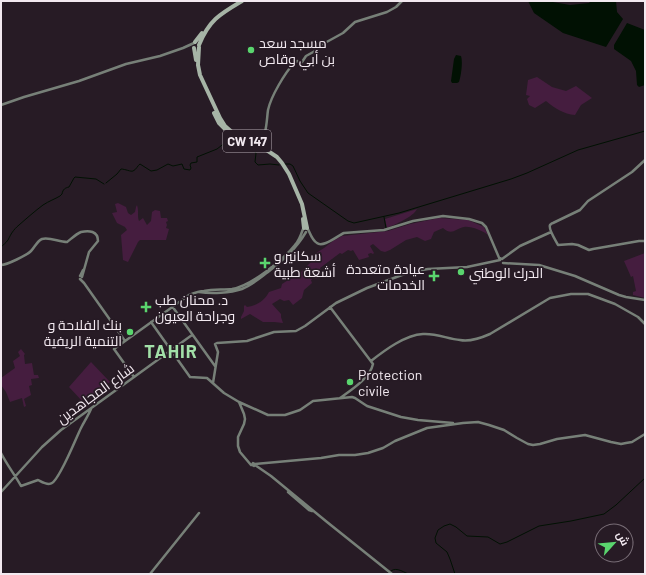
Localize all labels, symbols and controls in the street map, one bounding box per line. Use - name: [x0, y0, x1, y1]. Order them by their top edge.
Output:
- place label: مسجد سعد بن أبي وقاص: [259, 34, 335, 71]
- marker: مسجد سعد بن أبي وقاص: [246, 45, 256, 55]
- road number: CW 147: [223, 130, 271, 152]
- place label: سكانير و أشعة طبية: [274, 247, 336, 280]
- marker: سكانير و أشعة طبية: [259, 257, 271, 269]
- place label: عيادة متعددة الخدمات: [346, 260, 425, 293]
- place label: الدرك الوطني: [469, 264, 543, 285]
- marker: الدرك الوطني: [456, 267, 466, 277]
- marker: عيادة متعددة الخدمات: [428, 270, 440, 282]
- place label: د. محنان طب وجراحة العيون: [155, 291, 235, 324]
- marker: د. محنان طب وجراحة العيون: [140, 301, 152, 313]
- place label: بنك الفلاحة و التنمية الريفية: [44, 316, 122, 349]
- marker: بنك الفلاحة و التنمية الريفية: [125, 327, 135, 337]
- district label: TAHIR: [144, 340, 198, 362]
- street label: شارع المجاهدين: [53, 359, 138, 428]
- place label: Protection civile: [358, 366, 422, 399]
- marker: Protection civile: [345, 377, 355, 387]
- north arrow: [594, 523, 634, 563]
- text: ش: [613, 529, 632, 548]

